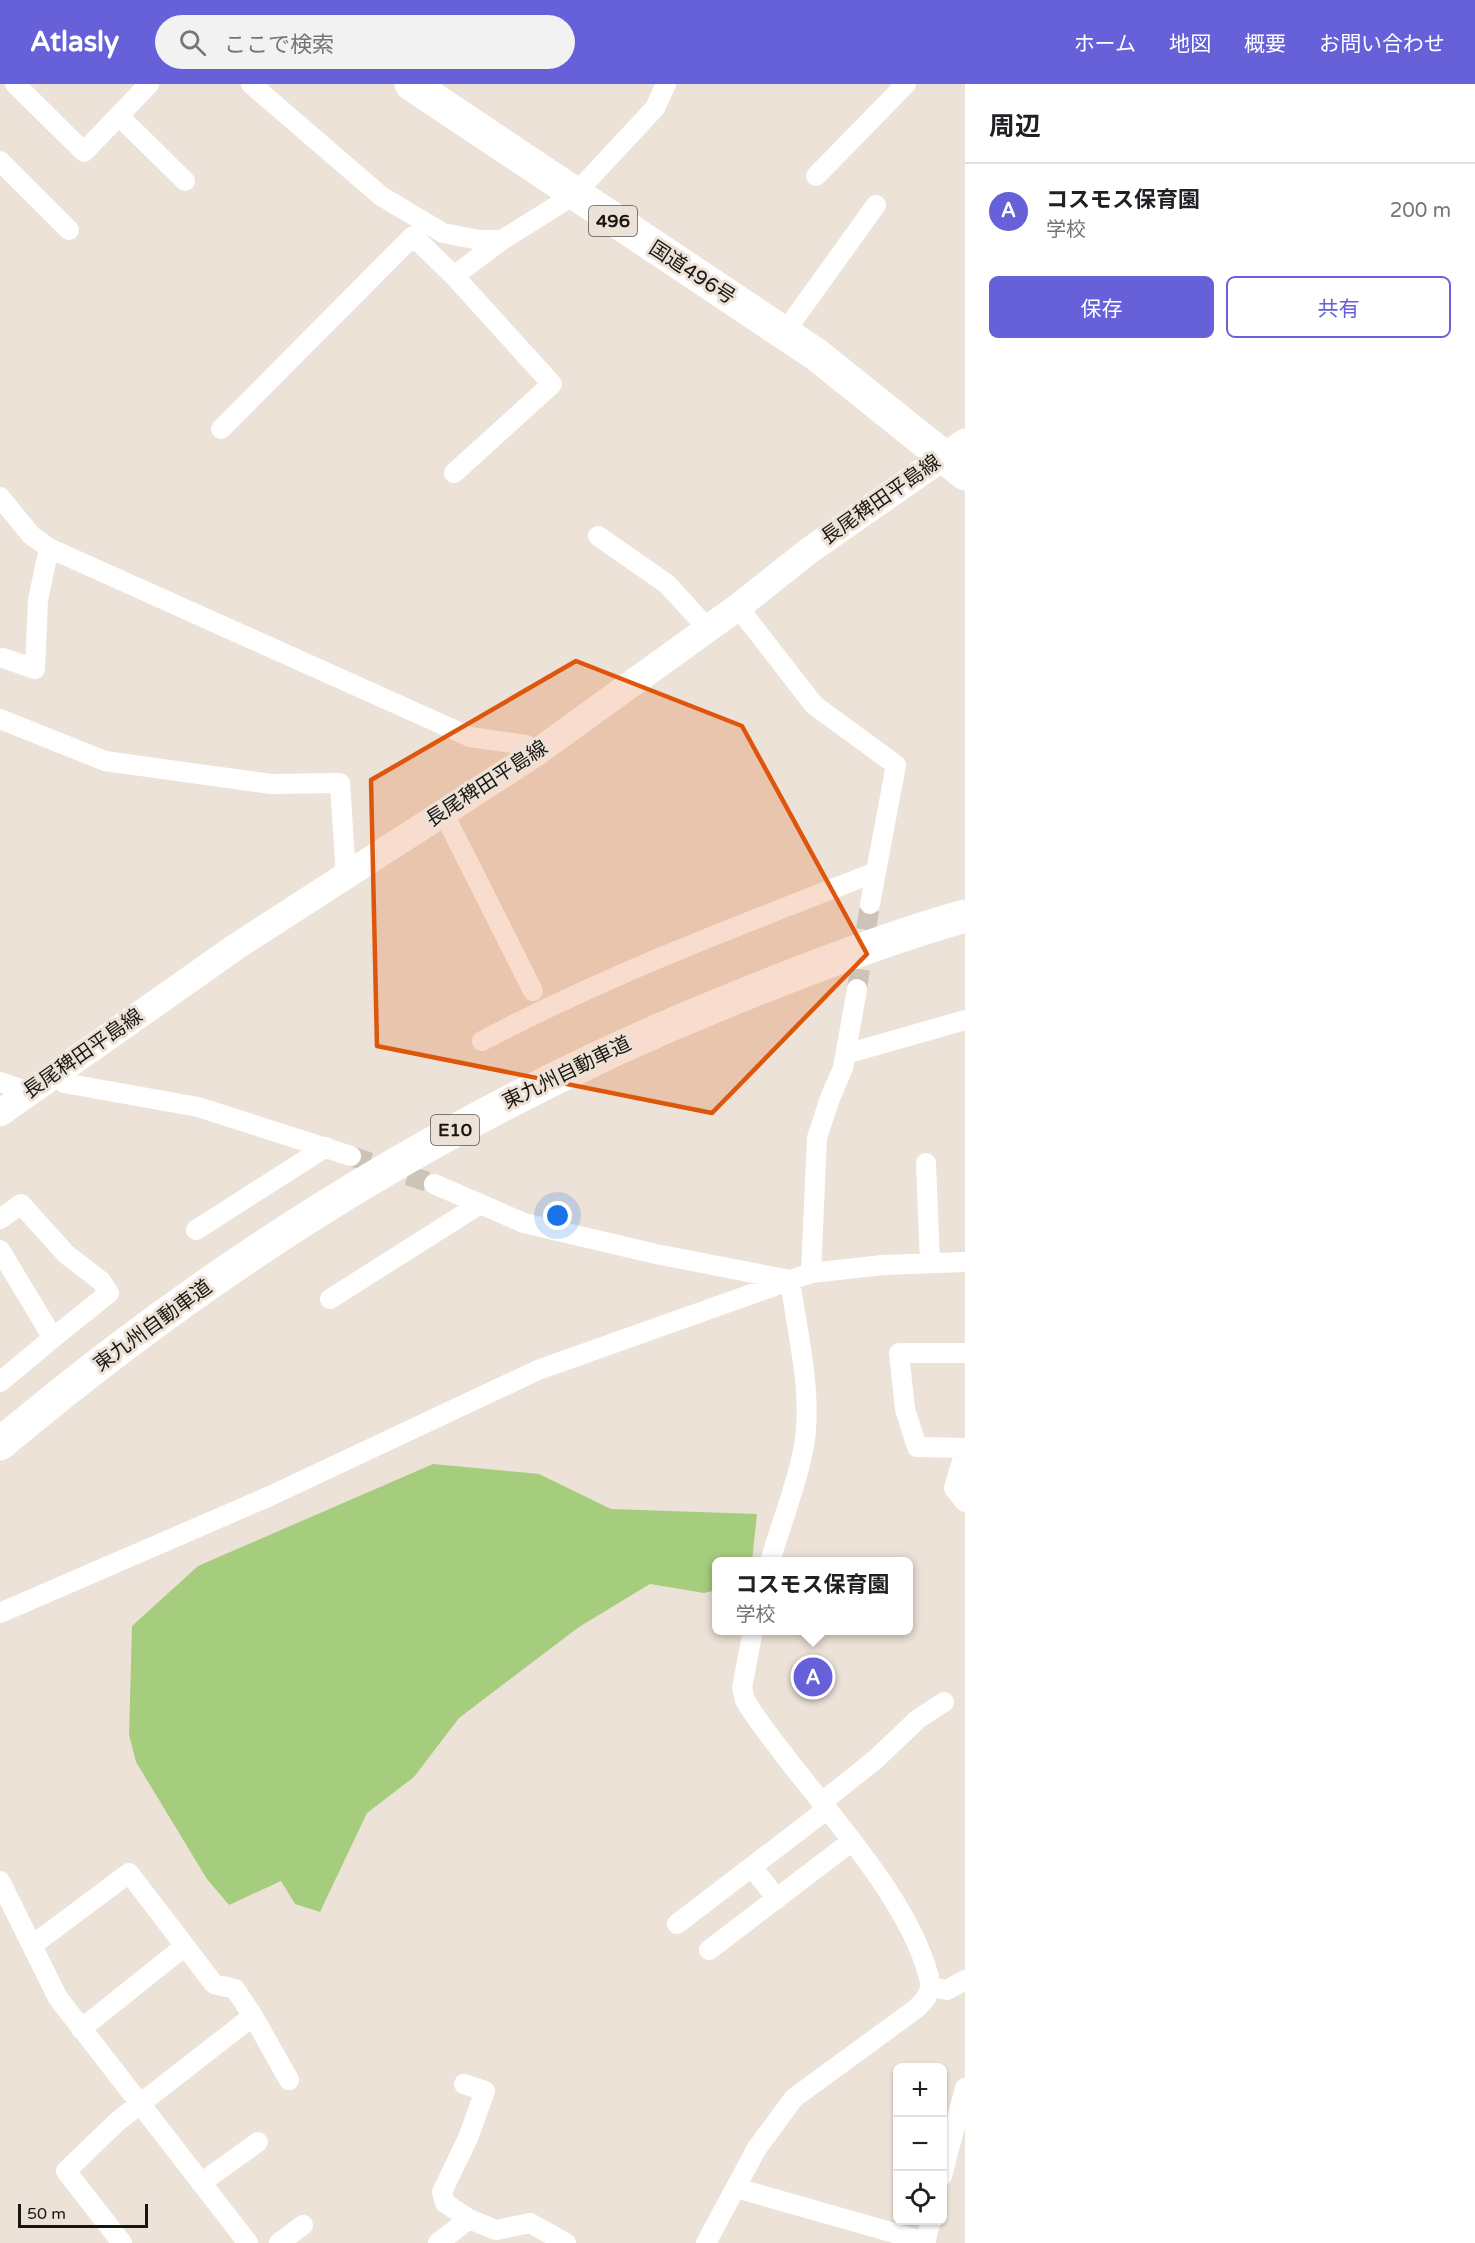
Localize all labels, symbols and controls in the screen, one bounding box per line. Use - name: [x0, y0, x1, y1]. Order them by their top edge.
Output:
- search box: [155, 15, 575, 69]
- text: Atlasly: [30, 25, 119, 59]
- icon: search: [176, 26, 209, 59]
- text: ここで検索: [224, 32, 334, 58]
- text: ホーム: [1074, 32, 1136, 57]
- text: 地図: [1169, 32, 1211, 57]
- text: 概要: [1244, 32, 1286, 57]
- text: お問い合わせ: [1319, 32, 1445, 57]
- text: 周辺: [989, 111, 1041, 142]
- text: コスモス保育園: [1046, 187, 1200, 213]
- text: A: [1001, 199, 1016, 223]
- text: 200 m: [1390, 199, 1451, 223]
- road number: 496: [589, 206, 637, 236]
- text: 学校: [1046, 218, 1086, 242]
- street label: 国道496号: [645, 236, 739, 310]
- button: 保存: [989, 276, 1214, 338]
- button: 共有: [1226, 276, 1451, 338]
- street label: 長尾稗田平島線: [817, 450, 945, 550]
- street label: 長尾稗田平島線: [422, 736, 552, 832]
- street label: 長尾稗田平島線: [19, 1004, 147, 1104]
- street label: 東九州自動車道: [499, 1032, 635, 1114]
- road number: E10: [431, 1115, 479, 1145]
- your location: [543, 1201, 572, 1230]
- street label: 東九州自動車道: [89, 1275, 217, 1377]
- popup: [712, 1557, 913, 1635]
- text: コスモス保育園: [735, 1572, 890, 1598]
- text: 学校: [735, 1603, 775, 1627]
- pin: A: [794, 1654, 832, 1700]
- map controls: [893, 2063, 947, 2225]
- button: +: [893, 2063, 947, 2117]
- button: −: [893, 2117, 947, 2171]
- button: locate: [893, 2171, 947, 2225]
- scale bar: [18, 2201, 148, 2228]
- text: 50 m: [27, 2204, 66, 2224]

